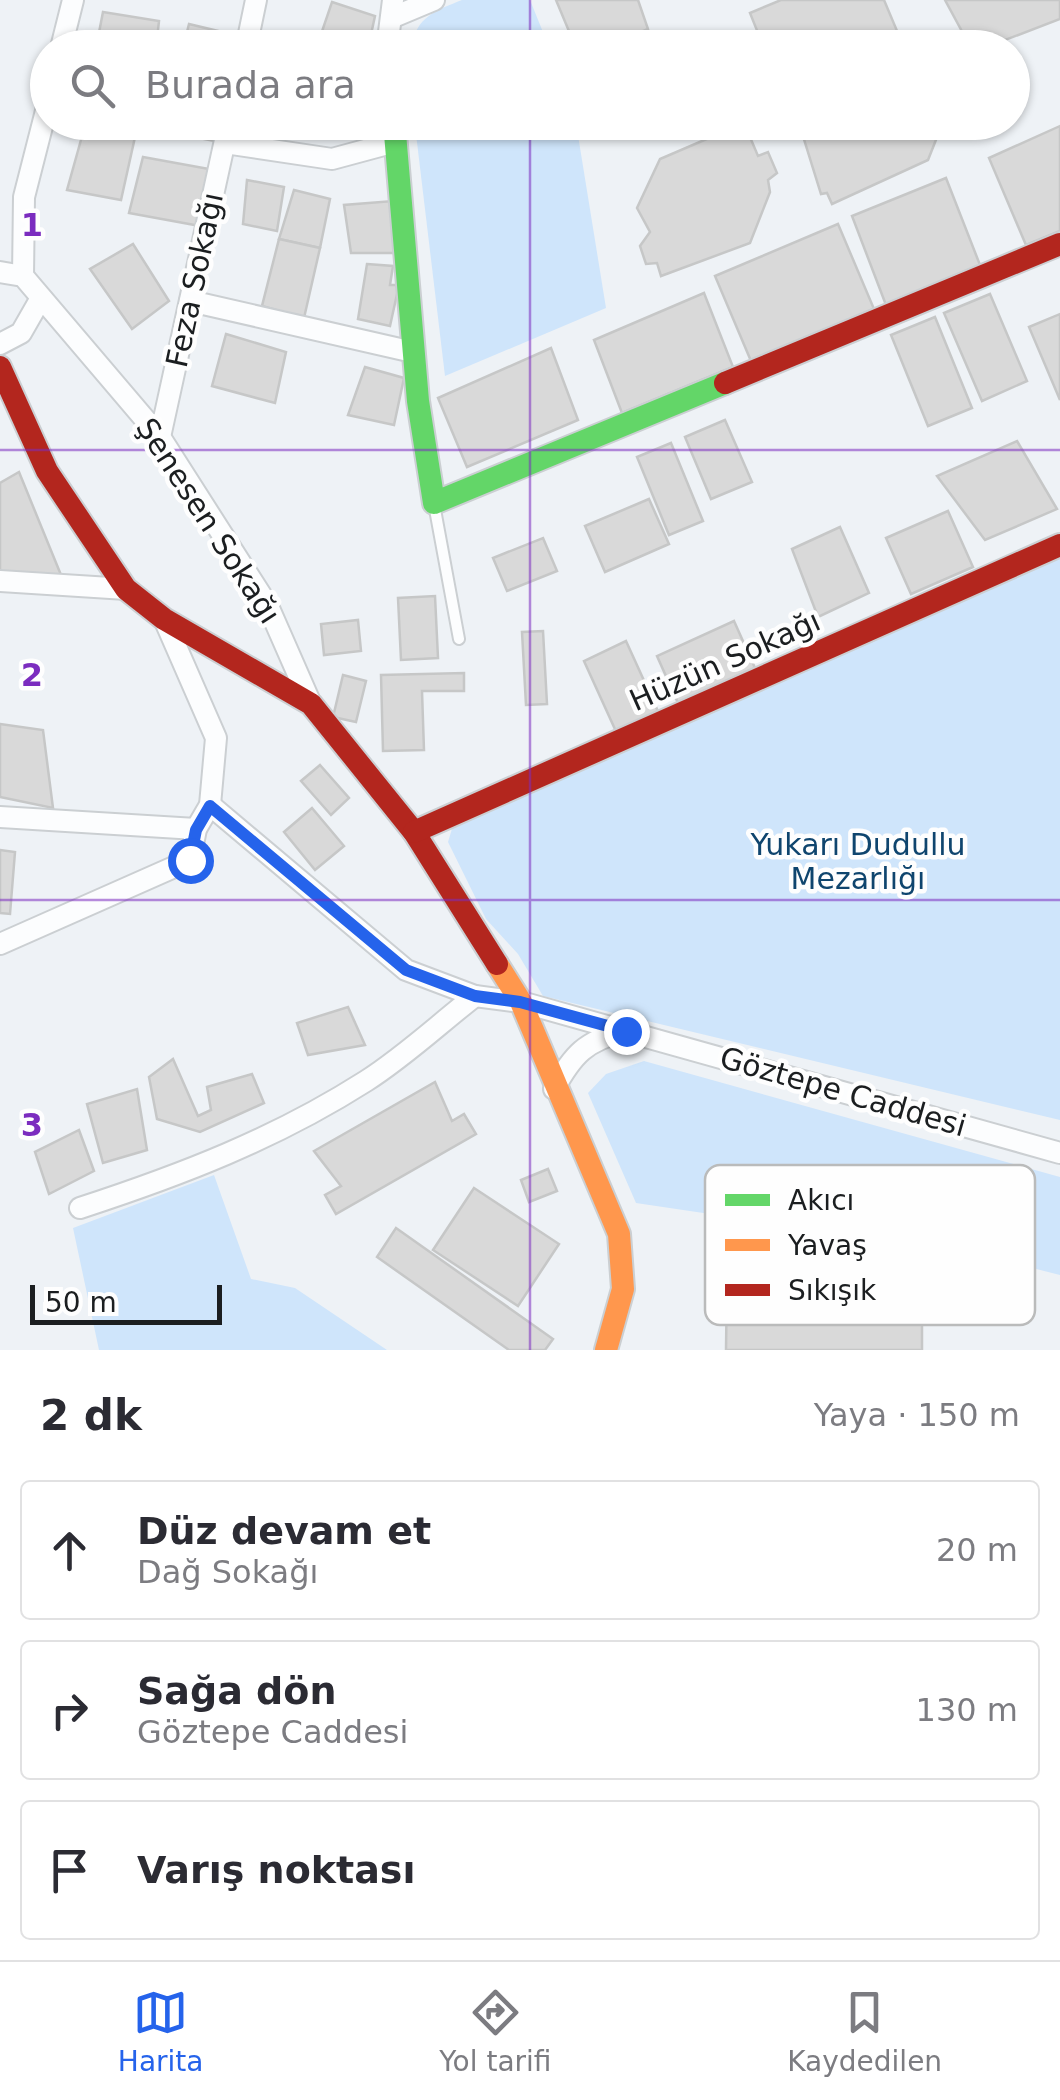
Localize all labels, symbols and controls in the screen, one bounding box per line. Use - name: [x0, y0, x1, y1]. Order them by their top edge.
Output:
- search box: [30, 30, 1030, 140]
- icon: search: [65, 58, 120, 113]
- text: Burada ara: [145, 63, 356, 107]
- street label: Feza Sokağı: [159, 189, 230, 370]
- text: 1: [21, 206, 43, 244]
- street label: Şenesen Sokağı: [129, 412, 288, 630]
- street label: Hüzün Sokağı: [624, 603, 826, 718]
- text: 2: [21, 656, 43, 694]
- park label: Yukarı Dudullu Mezarlığı: [749, 827, 966, 896]
- route start: [168, 838, 214, 884]
- route end: [604, 1009, 650, 1055]
- street label: Göztepe Caddesi: [716, 1040, 970, 1143]
- text: 3: [21, 1106, 43, 1144]
- legend: [705, 1165, 1035, 1325]
- text: Akıcı: [788, 1184, 854, 1217]
- text: Yavaş: [787, 1229, 867, 1262]
- text: Sıkışık: [788, 1274, 877, 1307]
- scale bar: [30, 1280, 222, 1324]
- text: 50 m: [45, 1286, 117, 1319]
- text: 2 dk: [40, 1391, 142, 1440]
- text: Yaya · 150 m: [814, 1396, 1020, 1434]
- text: Düz devam et: [137, 1509, 431, 1553]
- icon: ahead: [42, 1523, 97, 1578]
- text: 20 m: [936, 1531, 1018, 1569]
- text: Dağ Sokağı: [137, 1553, 318, 1591]
- text: Sağa dön: [137, 1669, 336, 1713]
- icon: right: [42, 1683, 97, 1738]
- text: 130 m: [916, 1691, 1018, 1729]
- text: Göztepe Caddesi: [137, 1713, 408, 1751]
- icon: arrive: [42, 1843, 97, 1898]
- text: Varış noktası: [137, 1848, 415, 1892]
- tab: Harita: [118, 1985, 204, 2078]
- tab: Yol tarifi: [439, 1985, 551, 2078]
- tab: Kaydedilen: [787, 1985, 942, 2078]

